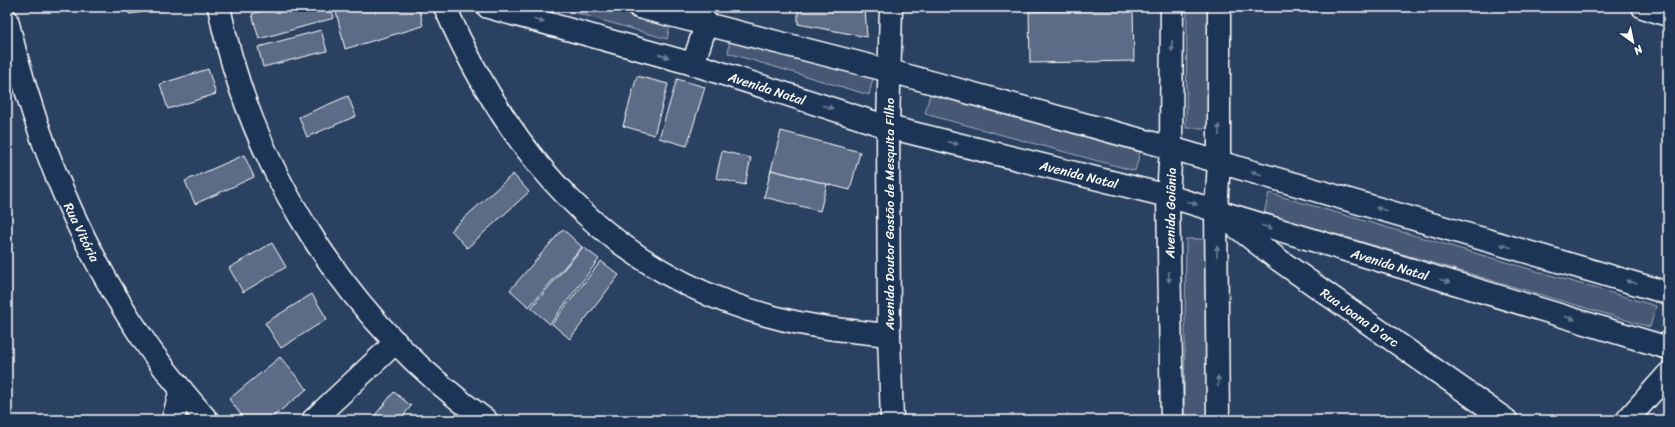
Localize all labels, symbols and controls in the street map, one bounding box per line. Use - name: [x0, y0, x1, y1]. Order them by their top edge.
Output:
- one-way arrow: [533, 18, 545, 24]
- north arrow: [1613, 22, 1653, 62]
- text: N: [1629, 39, 1647, 60]
- one-way arrow: [1169, 40, 1175, 53]
- one-way arrow: [658, 53, 670, 59]
- street label: Avenida Natal: [724, 65, 809, 112]
- street label: Avenida Doutor Gastão de Mesquita Filho: [878, 97, 901, 331]
- one-way arrow: [822, 105, 834, 111]
- one-way arrow: [1216, 123, 1222, 136]
- one-way arrow: [947, 140, 959, 146]
- street label: Avenida Natal: [1036, 153, 1121, 195]
- street label: Avenida Goiânia: [1158, 167, 1183, 259]
- one-way arrow: [1250, 170, 1262, 176]
- street label: Rua Vitória: [57, 199, 106, 266]
- one-way arrow: [1186, 201, 1198, 207]
- one-way arrow: [1375, 206, 1387, 212]
- one-way arrow: [1261, 224, 1273, 230]
- street label: Avenida Natal: [1347, 241, 1432, 287]
- one-way arrow: [1499, 243, 1511, 249]
- one-way arrow: [1214, 244, 1220, 257]
- one-way arrow: [1166, 271, 1172, 284]
- one-way arrow: [1439, 278, 1451, 284]
- one-way arrow: [1624, 279, 1636, 285]
- street label: Rua Joana D'arc: [1316, 282, 1404, 353]
- one-way arrow: [1564, 315, 1576, 321]
- one-way arrow: [1215, 374, 1221, 387]

